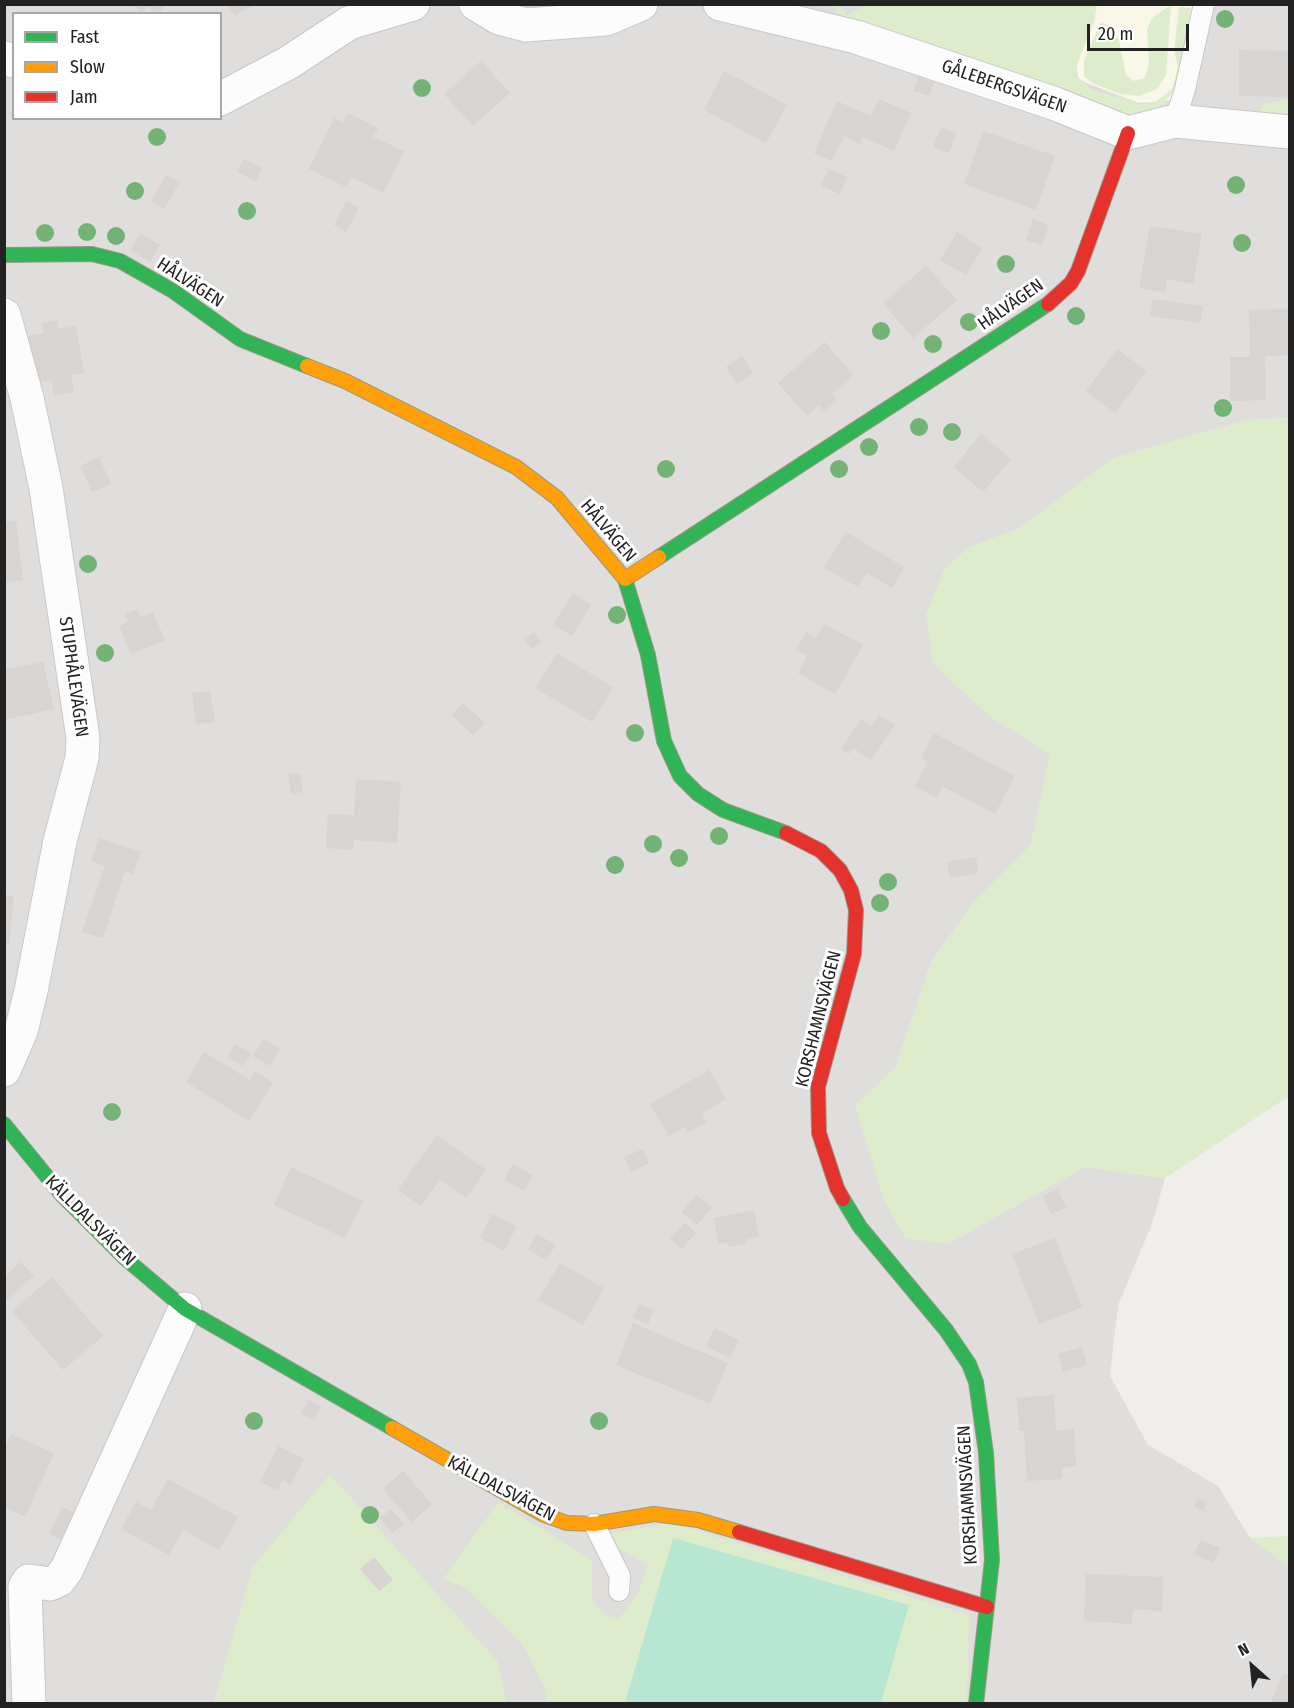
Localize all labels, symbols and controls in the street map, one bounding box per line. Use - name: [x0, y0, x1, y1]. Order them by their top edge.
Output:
- legend: [12, 12, 222, 120]
- scale bar: [1090, 12, 1192, 50]
- text: 20 m: [1098, 23, 1133, 45]
- text: Fast: [70, 26, 99, 48]
- street label: GÅLEBERGSVÄGEN: [939, 55, 1069, 119]
- text: Slow: [70, 56, 105, 78]
- text: Jam: [70, 86, 98, 108]
- street label: HÅLVÄGEN: [153, 254, 227, 312]
- street label: HÅLVÄGEN: [974, 275, 1048, 335]
- street label: HÅLVÄGEN: [576, 495, 640, 567]
- street label: STUPHÅLEVÄGEN: [54, 615, 92, 739]
- street label: KORSHAMNSVÄGEN: [792, 949, 846, 1089]
- street label: KÄLLDALSVÄGEN: [40, 1171, 140, 1271]
- street label: KORSHAMNSVÄGEN: [954, 1425, 982, 1565]
- street label: KÄLLDALSVÄGEN: [443, 1452, 559, 1526]
- north arrow: [1222, 1636, 1282, 1696]
- text: N: [1235, 1639, 1252, 1660]

